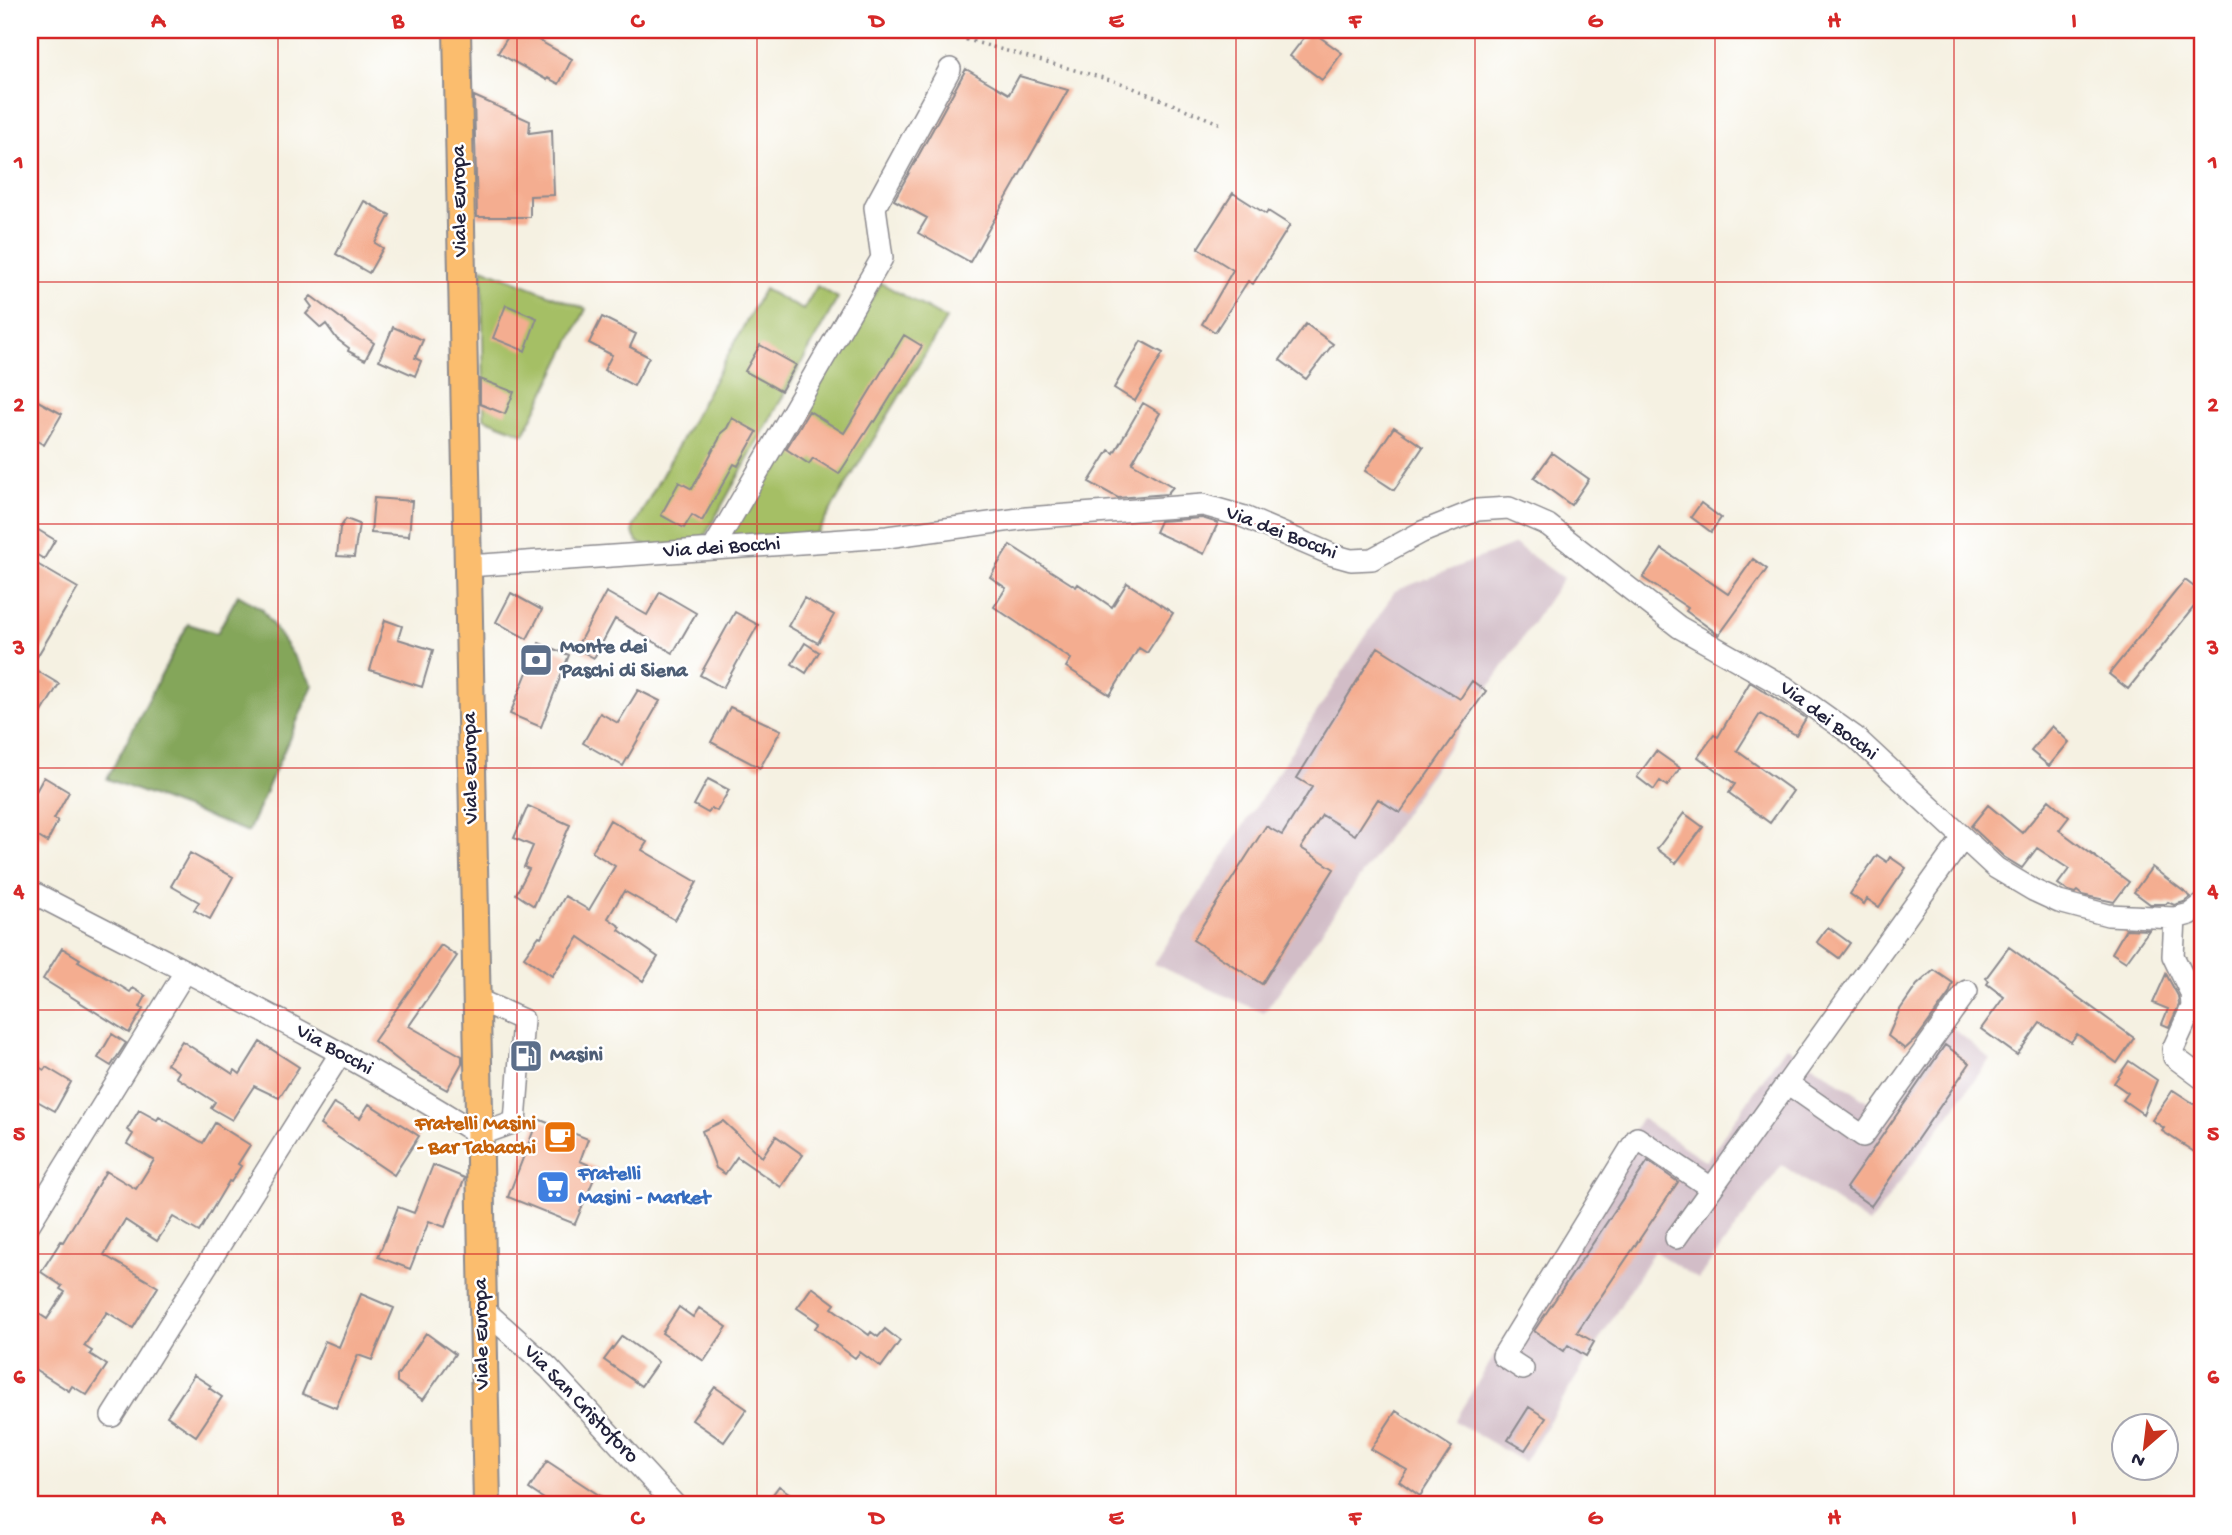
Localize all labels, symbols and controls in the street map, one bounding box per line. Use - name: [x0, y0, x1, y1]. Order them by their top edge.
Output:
- text: A: [150, 9, 166, 36]
- text: B: [391, 9, 405, 36]
- text: C: [631, 9, 646, 36]
- text: D: [868, 9, 886, 36]
- text: E: [1109, 9, 1125, 36]
- text: F: [1348, 9, 1363, 36]
- text: G: [1588, 9, 1604, 36]
- text: H: [1827, 9, 1841, 36]
- text: I: [2071, 9, 2077, 36]
- street label: Viale Europa: [448, 144, 474, 258]
- text: 1: [13, 150, 24, 177]
- text: 1: [2207, 150, 2218, 177]
- text: 2: [13, 393, 25, 420]
- text: 2: [2207, 393, 2219, 420]
- street label: Via dei Bocchi: [1221, 501, 1340, 567]
- street label: Via dei Bocchi: [662, 532, 781, 566]
- text: 3: [12, 636, 25, 663]
- place label: Monte dei Paschi di Siena: [559, 636, 689, 685]
- text: 3: [2206, 636, 2219, 663]
- bank icon: Monte dei Paschi di Siena: [517, 641, 555, 679]
- street label: Via dei Bocchi: [1773, 676, 1882, 767]
- street label: Viale Europa: [459, 711, 485, 825]
- text: 4: [13, 879, 25, 906]
- text: 4: [2207, 879, 2219, 906]
- street label: Via Bocchi: [290, 1019, 377, 1082]
- fuel station icon: Masini: [507, 1037, 545, 1075]
- place label: Masini: [550, 1044, 603, 1069]
- place label: Fratelli Masini - Bar Tabacchi: [414, 1113, 536, 1162]
- cafe icon: Fratelli Masini - Bar Tabacchi: [541, 1118, 579, 1156]
- text: 5: [13, 1122, 25, 1149]
- text: 5: [2207, 1122, 2219, 1149]
- place label: Fratelli Masini - Market: [577, 1163, 712, 1212]
- supermarket icon: Fratelli Masini - Market: [534, 1168, 572, 1206]
- street label: Viale Europa: [470, 1277, 496, 1391]
- street label: Via San Cristoforo: [516, 1340, 643, 1470]
- text: 6: [13, 1365, 26, 1392]
- text: 6: [2207, 1365, 2220, 1392]
- north arrow: [2110, 1412, 2180, 1482]
- text: N: [2128, 1446, 2150, 1472]
- text: A: [150, 1506, 166, 1533]
- text: B: [391, 1506, 405, 1533]
- text: C: [631, 1506, 646, 1533]
- text: D: [868, 1506, 886, 1533]
- text: E: [1109, 1506, 1125, 1533]
- text: F: [1348, 1506, 1363, 1533]
- text: G: [1588, 1506, 1604, 1533]
- text: H: [1827, 1506, 1841, 1533]
- text: I: [2071, 1506, 2077, 1533]

